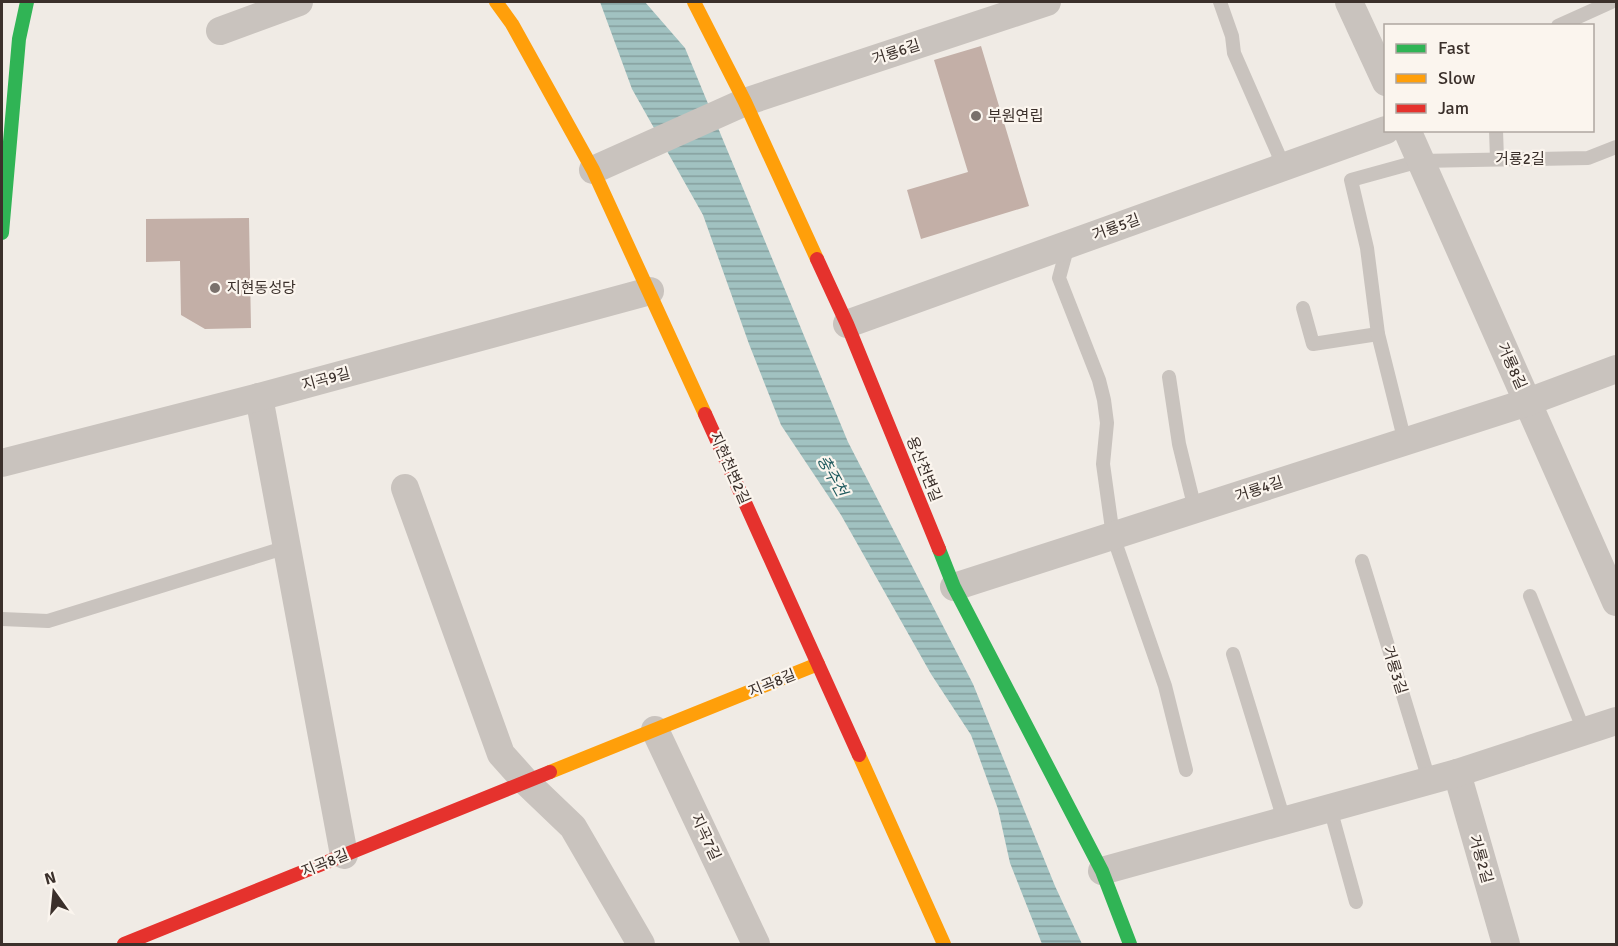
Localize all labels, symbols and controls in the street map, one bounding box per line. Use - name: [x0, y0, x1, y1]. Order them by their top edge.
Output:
- legend: [1384, 24, 1594, 132]
- street label: 거룡6길: [870, 36, 922, 68]
- text: Fast: [1438, 37, 1470, 59]
- text: Slow: [1438, 67, 1475, 89]
- text: Jam: [1438, 97, 1469, 119]
- place label: 부원연립: [988, 107, 1043, 125]
- marker: 부원연립: [969, 109, 983, 123]
- street label: 거룡2길: [1495, 150, 1545, 168]
- street label: 거룡5길: [1090, 210, 1142, 244]
- place label: 지현동성당: [227, 279, 296, 297]
- marker: 지현동성당: [208, 281, 222, 295]
- street label: 거룡8길: [1494, 340, 1530, 392]
- street label: 지곡9길: [300, 364, 352, 394]
- street label: 지현천변2길: [706, 429, 754, 507]
- street label: 용산천변길: [903, 434, 945, 504]
- water label: 충주천: [813, 452, 853, 502]
- street label: 거룡4길: [1233, 473, 1285, 505]
- street label: 거룡3길: [1379, 644, 1411, 696]
- street label: 지곡8길: [746, 665, 798, 701]
- street label: 지곡7길: [687, 811, 725, 863]
- street label: 거룡2길: [1466, 833, 1496, 885]
- street label: 지곡8길: [299, 845, 351, 881]
- north arrow: [24, 862, 84, 922]
- text: N: [42, 867, 58, 890]

